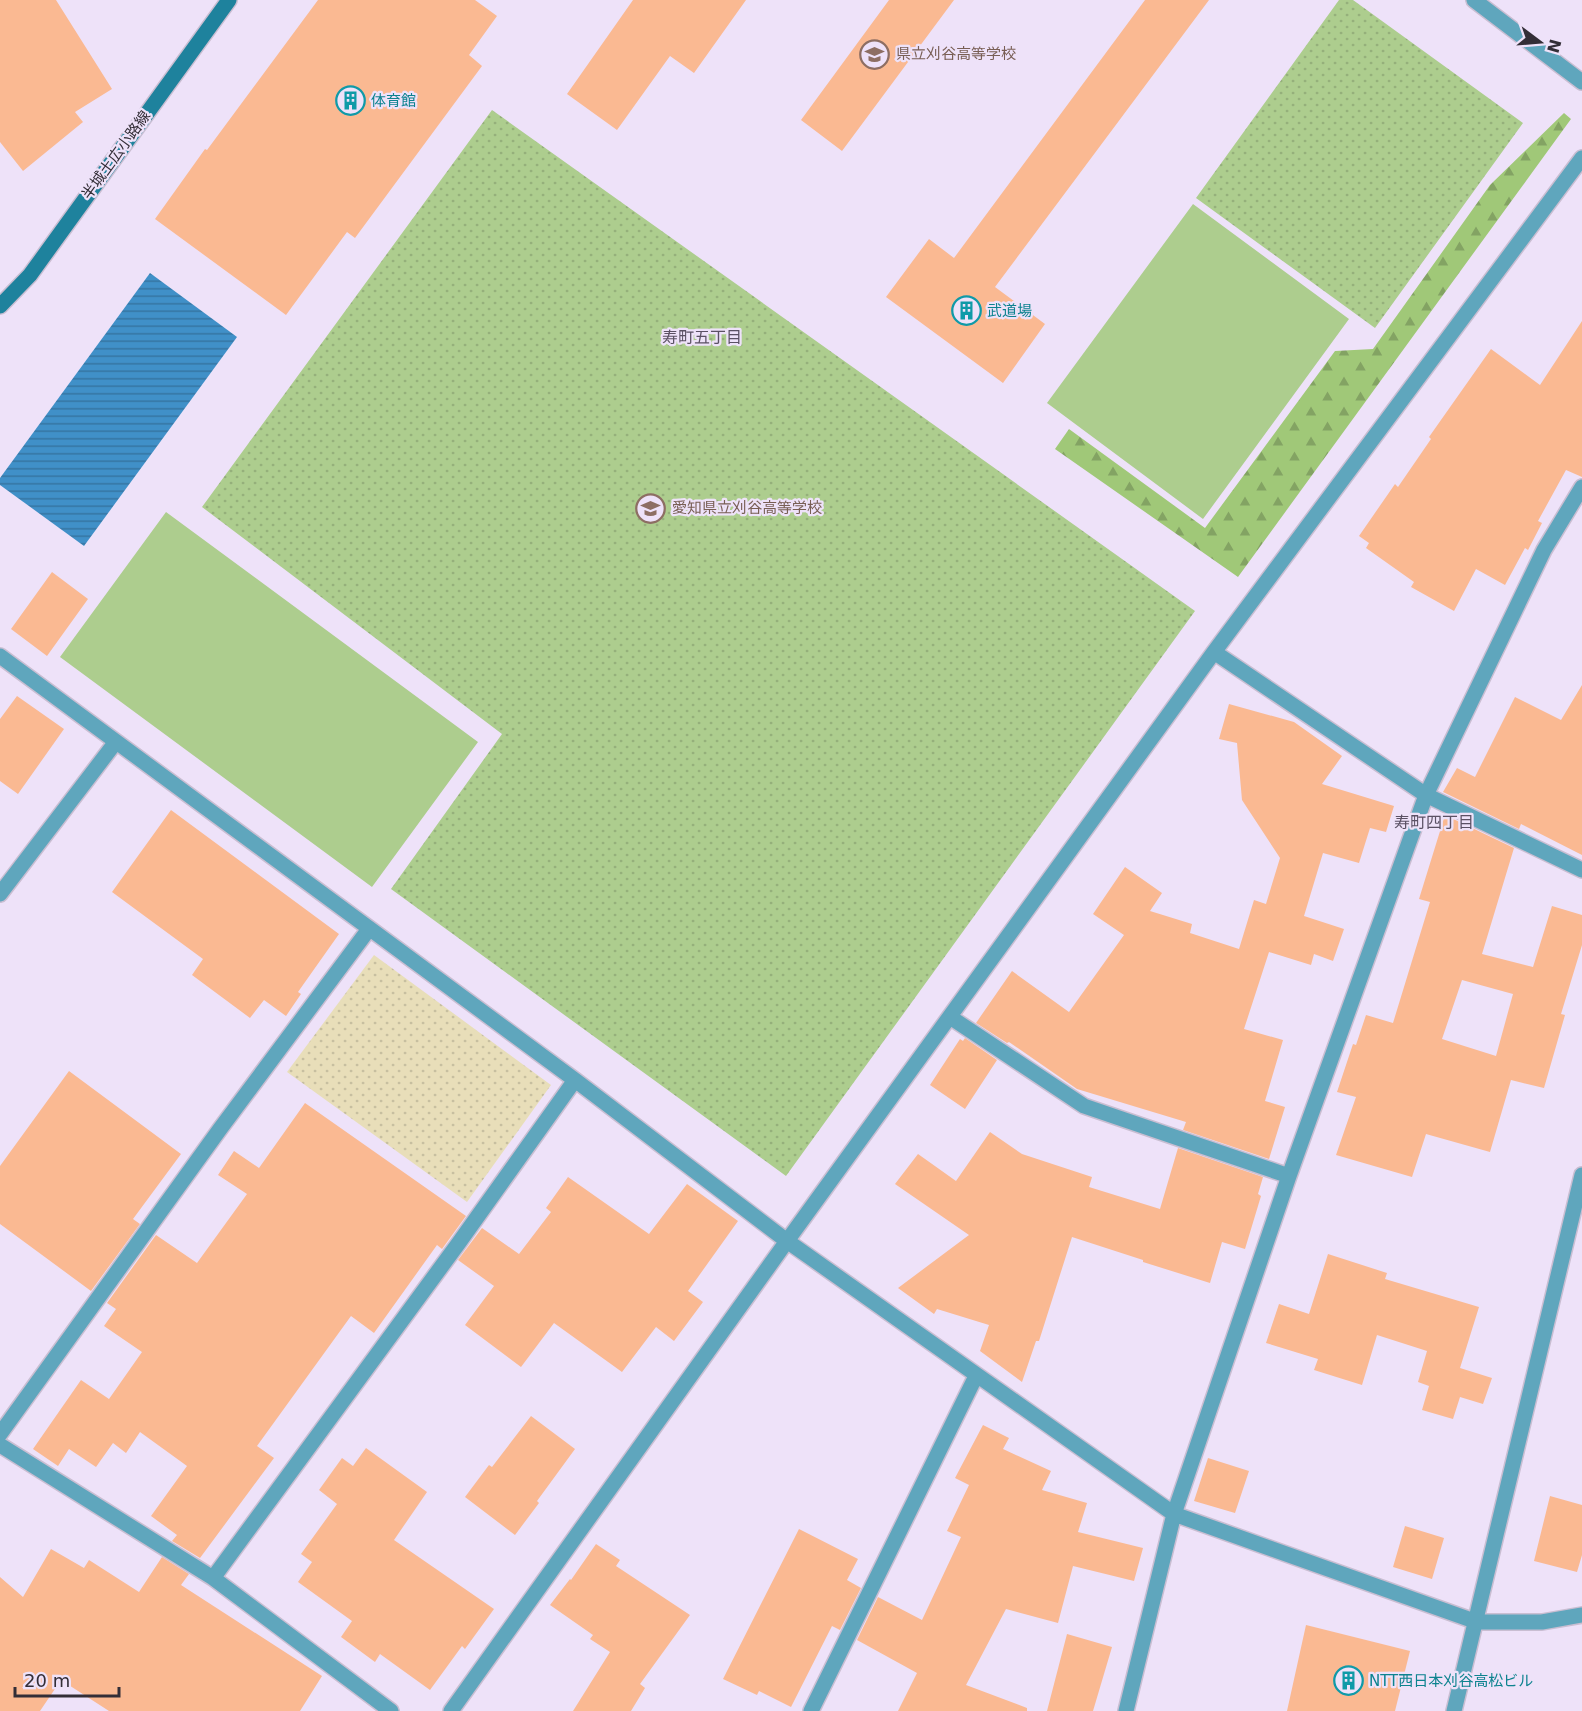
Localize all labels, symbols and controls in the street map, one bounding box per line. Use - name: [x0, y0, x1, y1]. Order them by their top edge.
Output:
- north arrow: [1510, 12, 1570, 72]
- text: N: [1543, 37, 1565, 55]
- school or university icon: 県立刈谷高等学校: [859, 38, 891, 70]
- place label: 県立刈谷高等学校: [896, 45, 1016, 63]
- building icon: 体育館: [334, 85, 366, 117]
- place label: 体育館: [371, 92, 416, 110]
- street label: 半城土広小路線: [78, 107, 154, 203]
- building icon: 武道場: [950, 295, 982, 327]
- place label: 武道場: [987, 302, 1032, 320]
- district label: 寿町五丁目: [662, 328, 742, 347]
- school or university icon: 愛知県立刈谷高等学校: [635, 492, 667, 524]
- place label: 愛知県立刈谷高等学校: [672, 499, 822, 517]
- district label: 寿町四丁目: [1394, 813, 1474, 832]
- scale bar: [15, 1660, 118, 1698]
- building icon: NTT西日本刈谷高松ビル: [1332, 1665, 1364, 1697]
- text: 20 m: [24, 1670, 70, 1691]
- place label: NTT西日本刈谷高松ビル: [1369, 1672, 1533, 1690]

